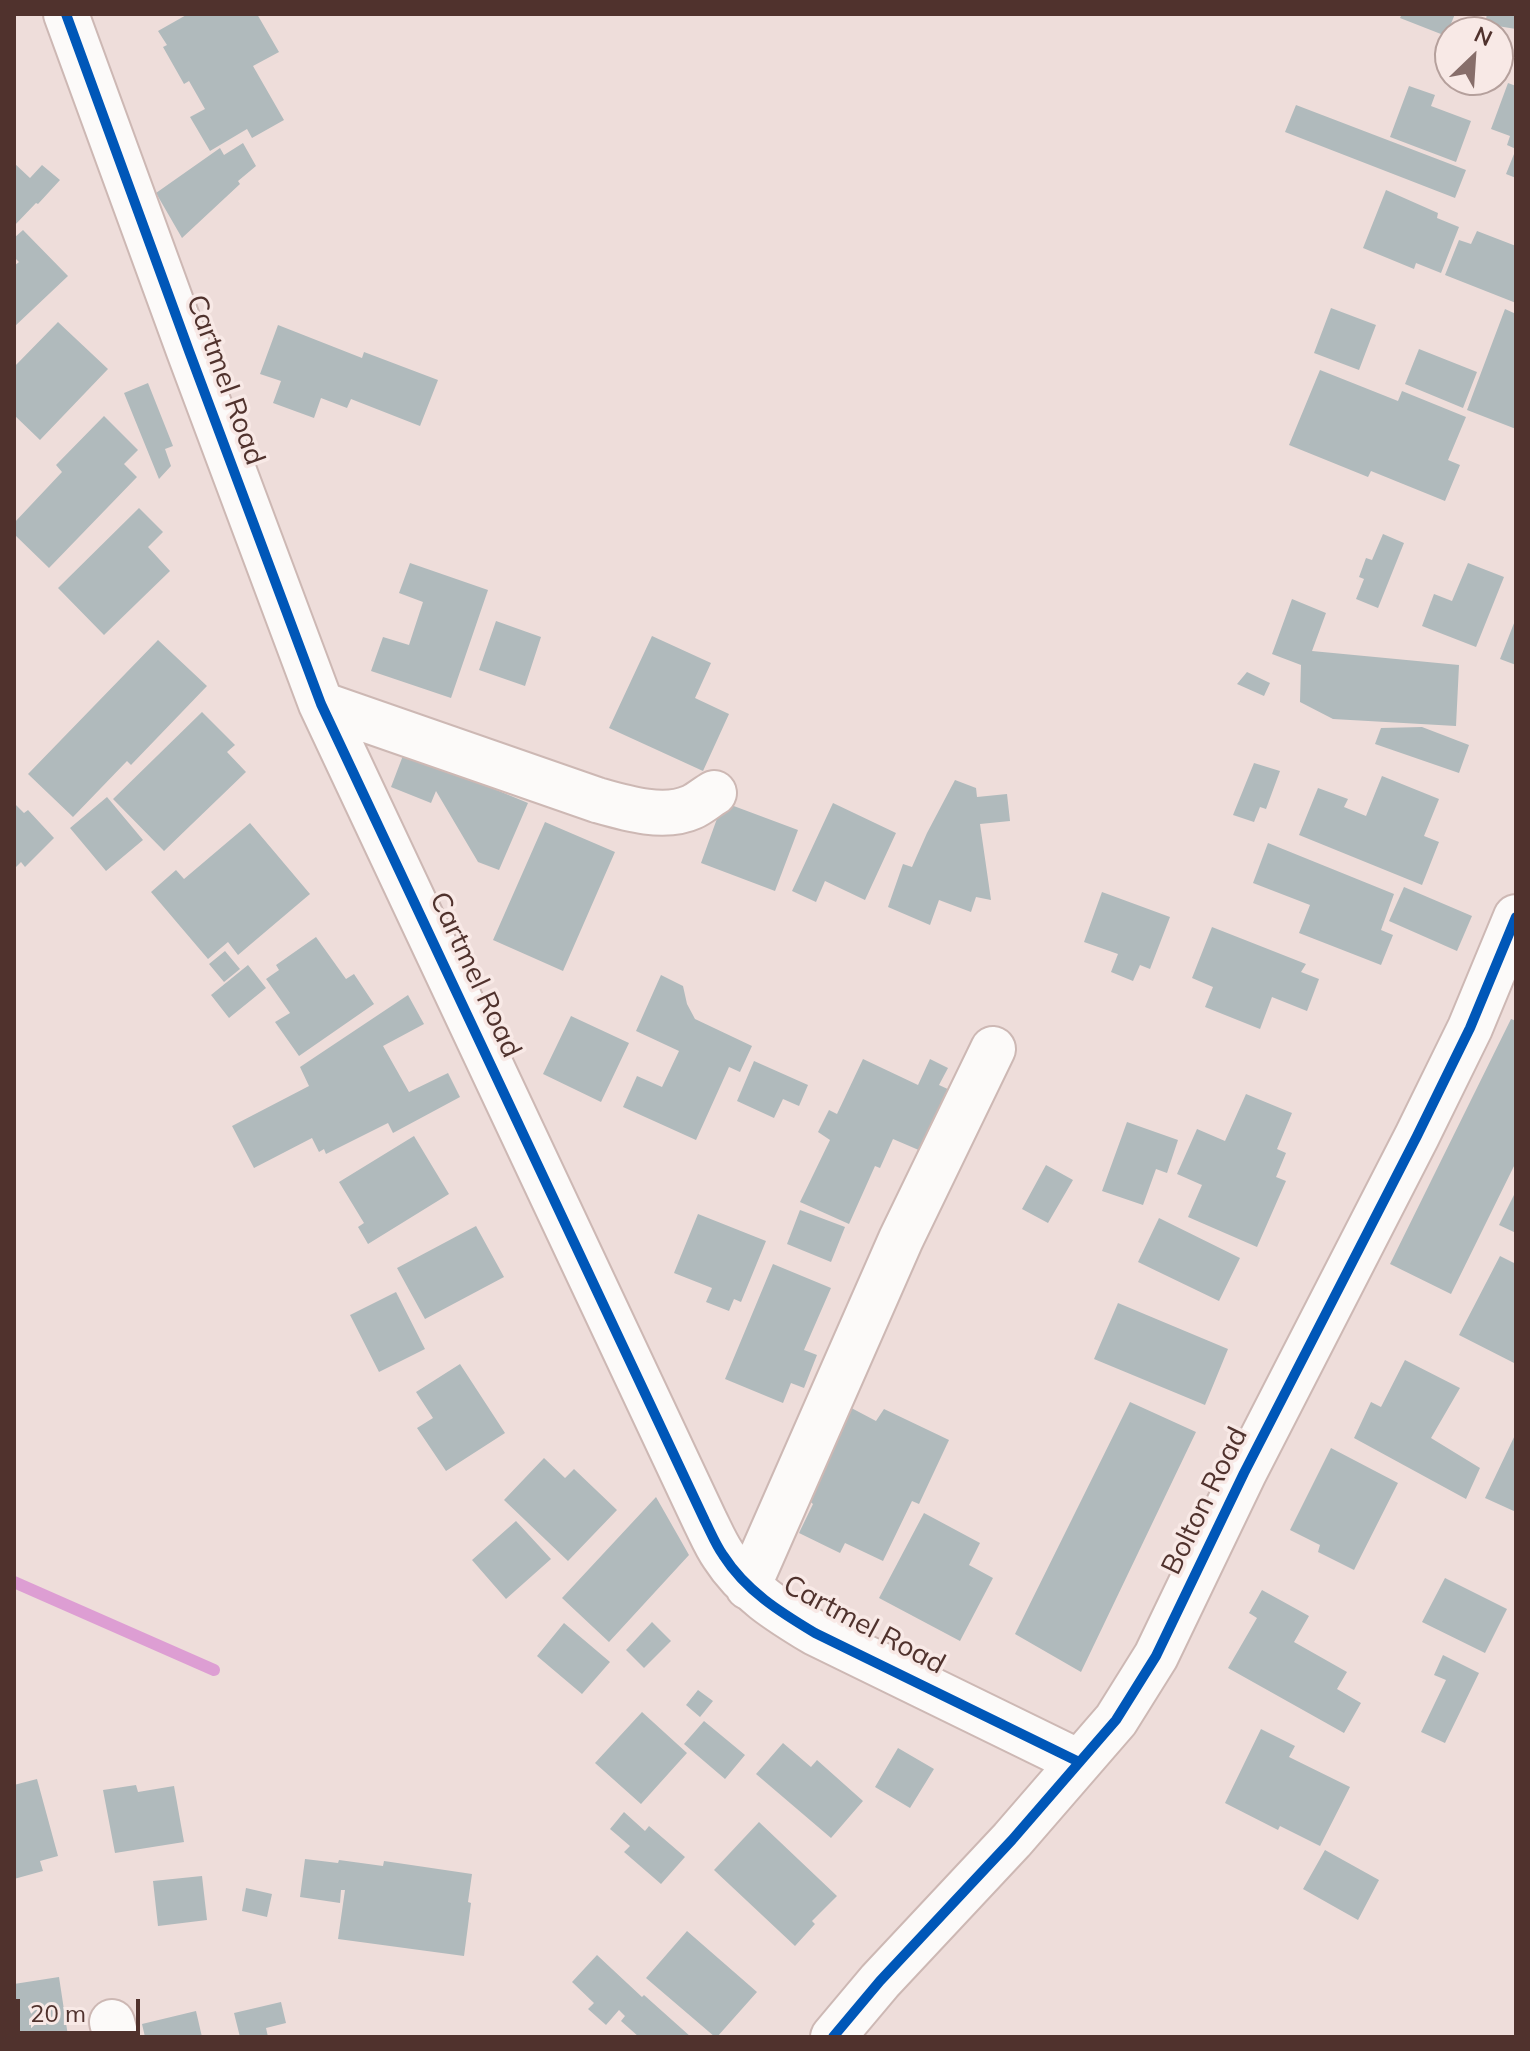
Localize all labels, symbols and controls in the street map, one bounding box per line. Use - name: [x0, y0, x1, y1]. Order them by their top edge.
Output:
- north arrow: [1434, 16, 1514, 96]
- text: N: [1470, 20, 1497, 52]
- street label: Cartmel Road: [179, 290, 271, 470]
- street label: Cartmel Road: [422, 887, 528, 1063]
- street label: Bolton Road: [1155, 1422, 1255, 1580]
- street label: Cartmel Road: [777, 1568, 951, 1682]
- scale bar: [20, 1983, 144, 2033]
- text: 20 m: [30, 1998, 86, 2028]

